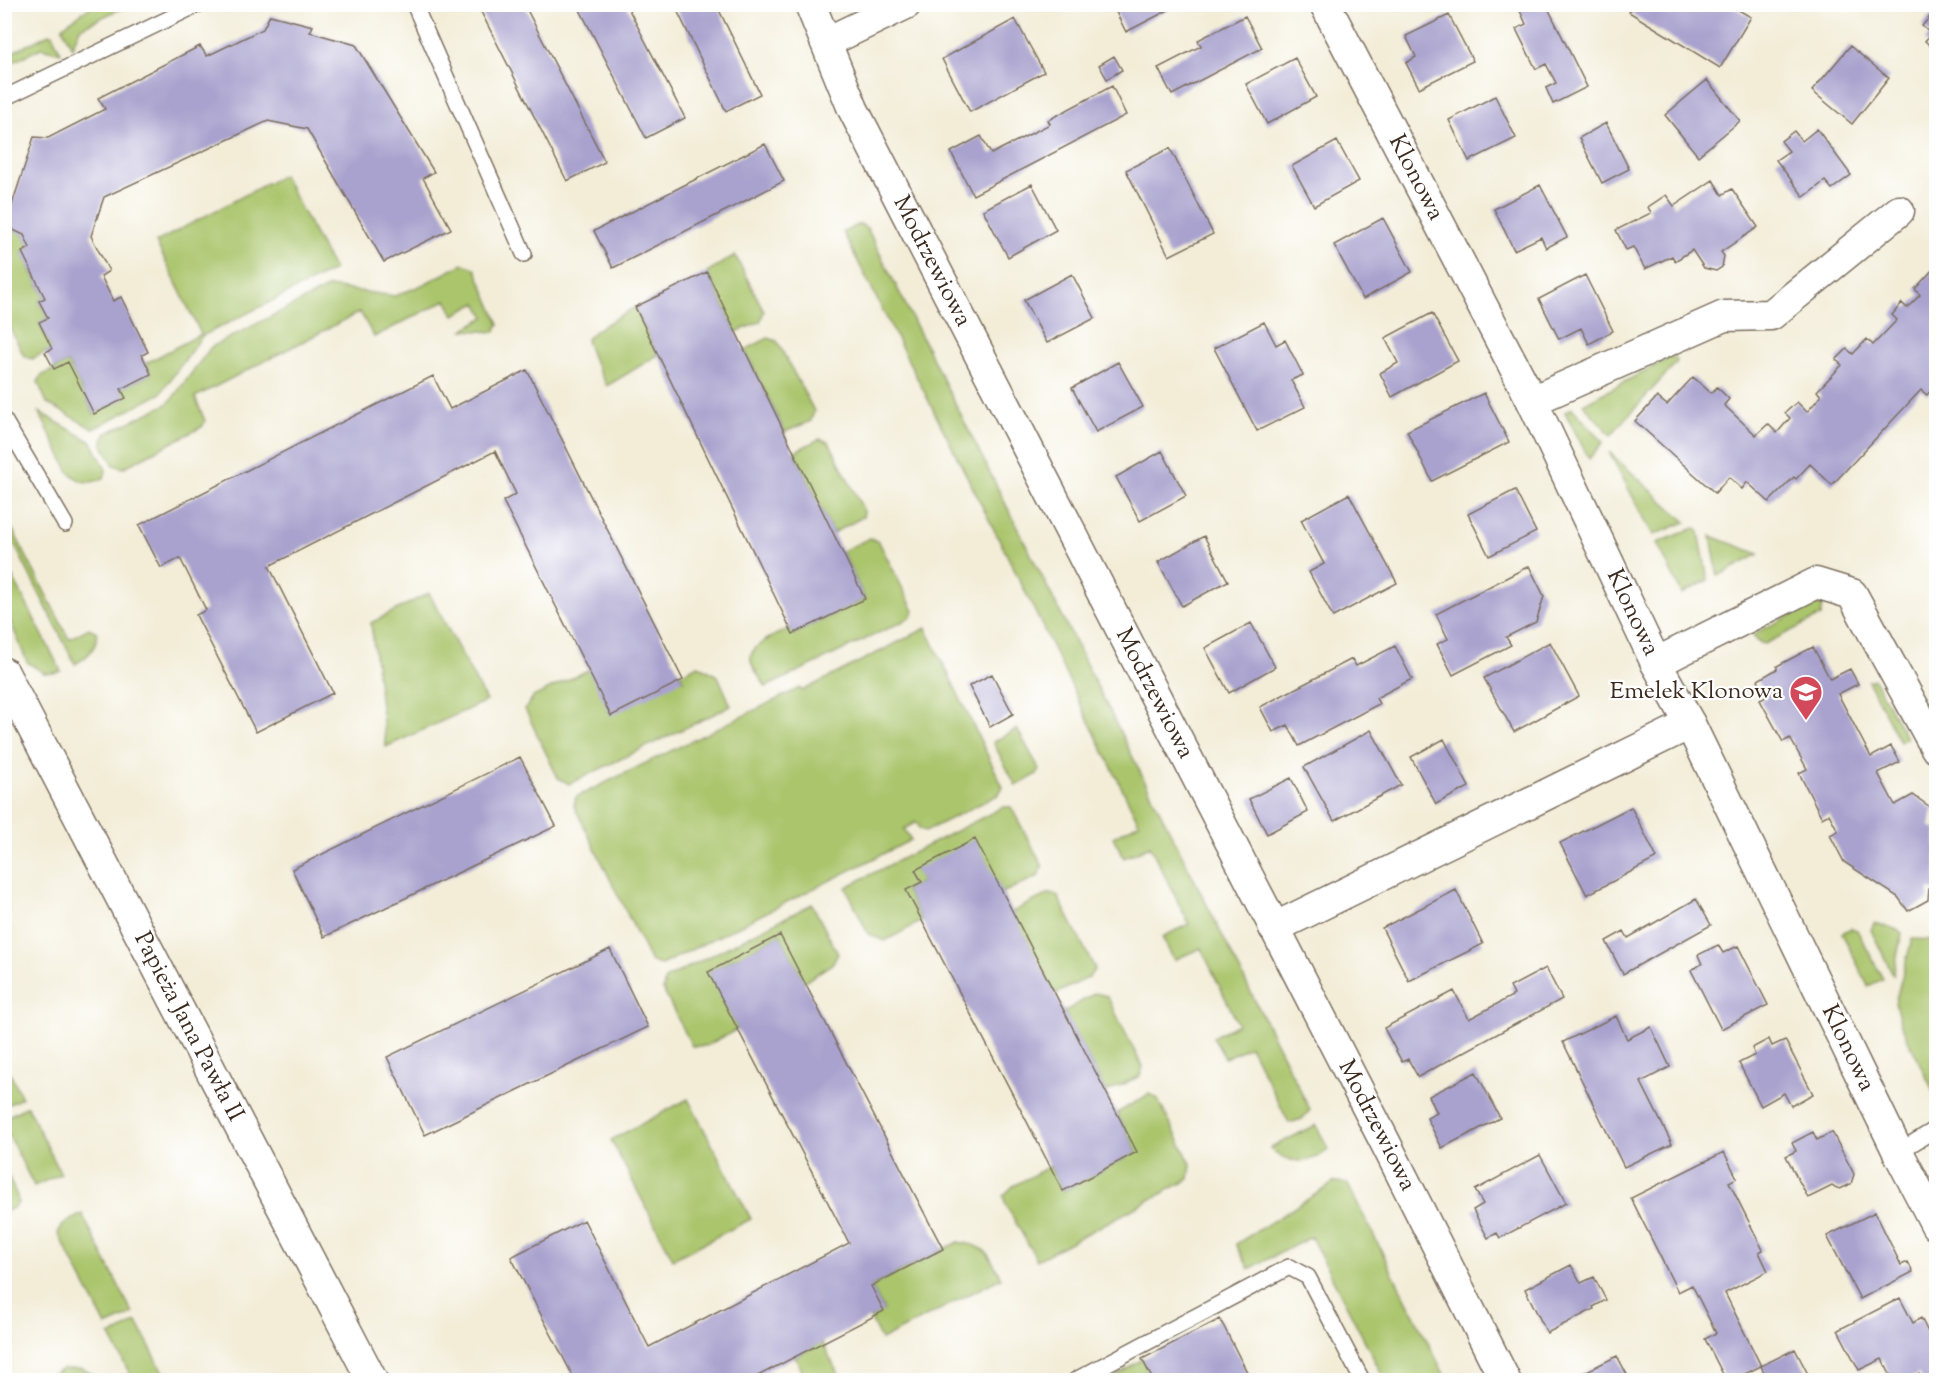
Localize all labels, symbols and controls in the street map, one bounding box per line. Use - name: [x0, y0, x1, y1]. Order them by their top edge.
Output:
- street label: Klonowa: [1379, 129, 1452, 227]
- street label: Modrzewiowa: [884, 190, 979, 333]
- street label: Klonowa: [1597, 564, 1667, 662]
- street label: Modrzewiowa: [1106, 622, 1202, 765]
- school or university icon: Emelek Klonowa: [1788, 674, 1824, 721]
- place label: Emelek Klonowa: [1610, 675, 1783, 709]
- street label: Papieża Jana Pawła II: [125, 926, 252, 1128]
- street label: Klonowa: [1812, 999, 1883, 1097]
- street label: Modrzewiowa: [1329, 1054, 1424, 1197]

